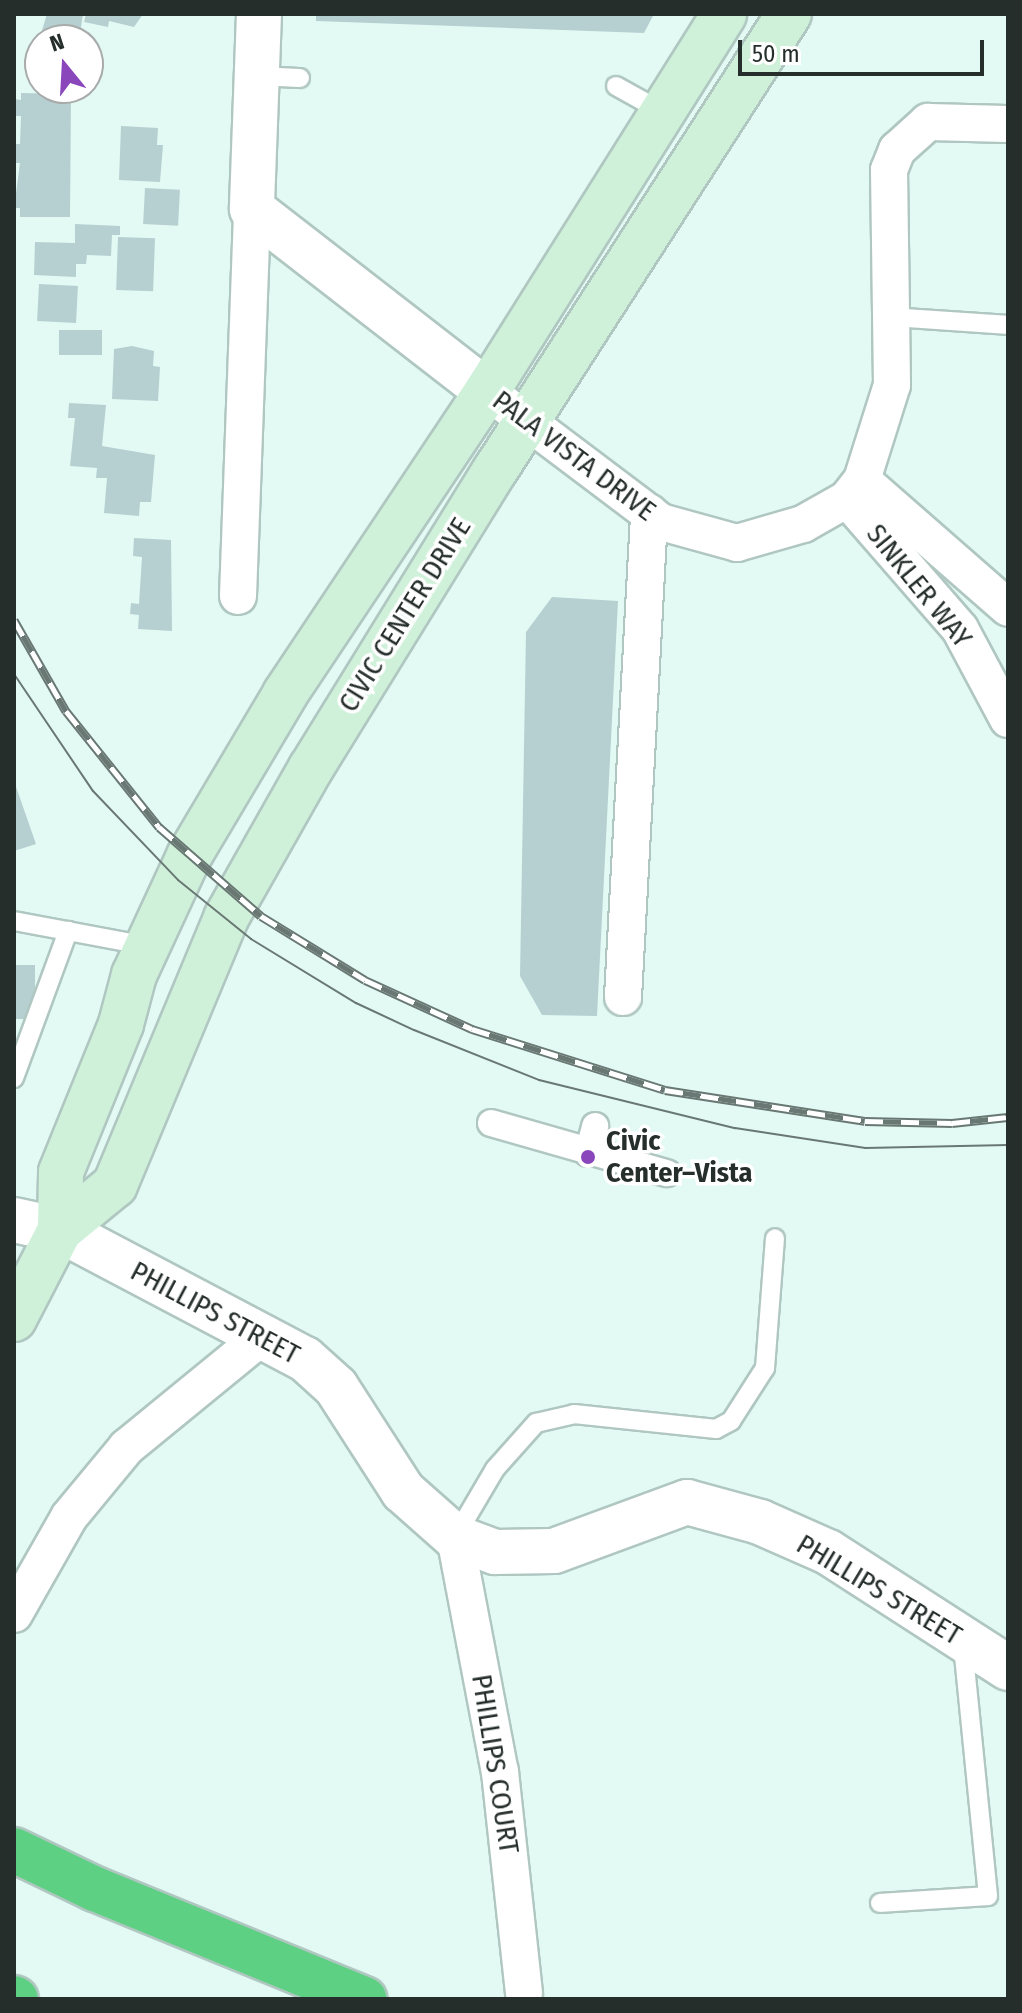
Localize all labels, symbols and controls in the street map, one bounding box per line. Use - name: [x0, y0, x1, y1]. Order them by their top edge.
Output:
- north arrow: [24, 24, 104, 104]
- scale bar: [742, 24, 988, 74]
- text: N: [47, 28, 67, 57]
- text: 50 m: [752, 40, 800, 68]
- street label: PALA VISTA DRIVE: [486, 384, 662, 528]
- street label: CIVIC CENTER DRIVE: [332, 512, 478, 718]
- street label: SINKLER WAY: [859, 518, 979, 654]
- place label: Civic Center–Vista: [606, 1124, 752, 1190]
- marker: Civic Center–Vista: [577, 1146, 599, 1168]
- street label: PHILLIPS STREET: [125, 1254, 305, 1372]
- street label: PHILLIPS STREET: [790, 1528, 968, 1652]
- street label: PHILLIPS COURT: [464, 1672, 526, 1856]

